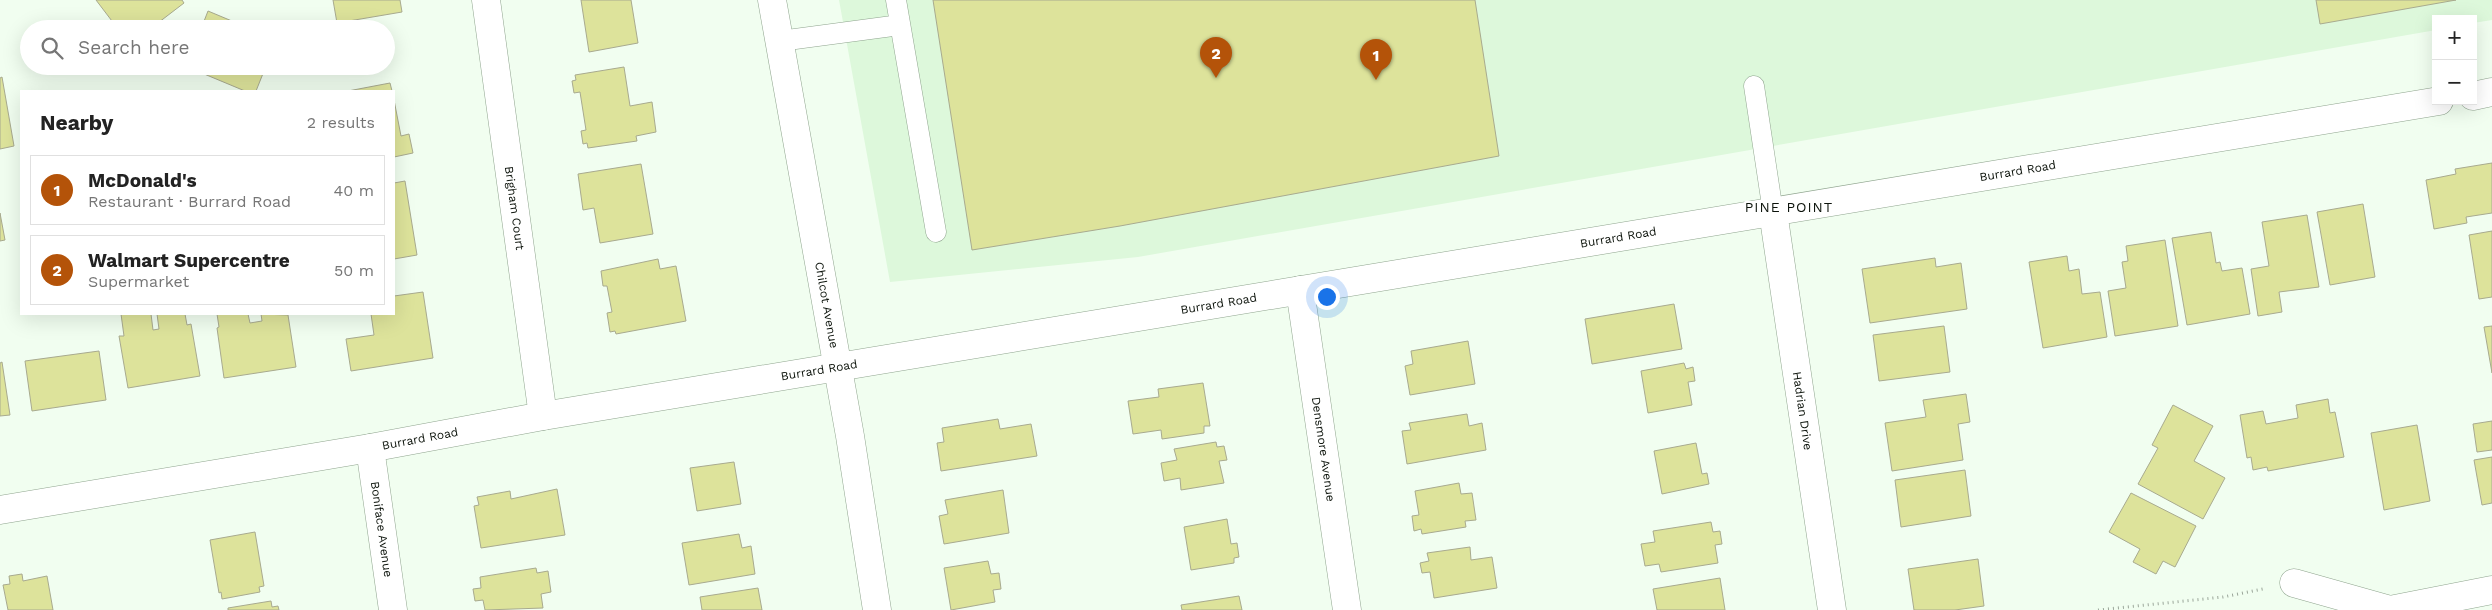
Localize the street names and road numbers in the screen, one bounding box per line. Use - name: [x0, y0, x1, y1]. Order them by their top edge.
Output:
- street label: Burrard Road: [1978, 158, 2057, 184]
- street label: Brigham Court: [502, 165, 527, 251]
- street label: Burrard Road: [1579, 224, 1657, 251]
- street label: Chilcot Avenue: [812, 261, 841, 350]
- street label: Burrard Road: [1179, 291, 1258, 317]
- street label: Burrard Road: [780, 357, 858, 383]
- street label: Hadrian Drive: [1790, 371, 1815, 451]
- street label: Densmore Avenue: [1309, 396, 1338, 503]
- street label: Burrard Road: [381, 425, 459, 453]
- street label: Boniface Avenue: [368, 480, 395, 578]

